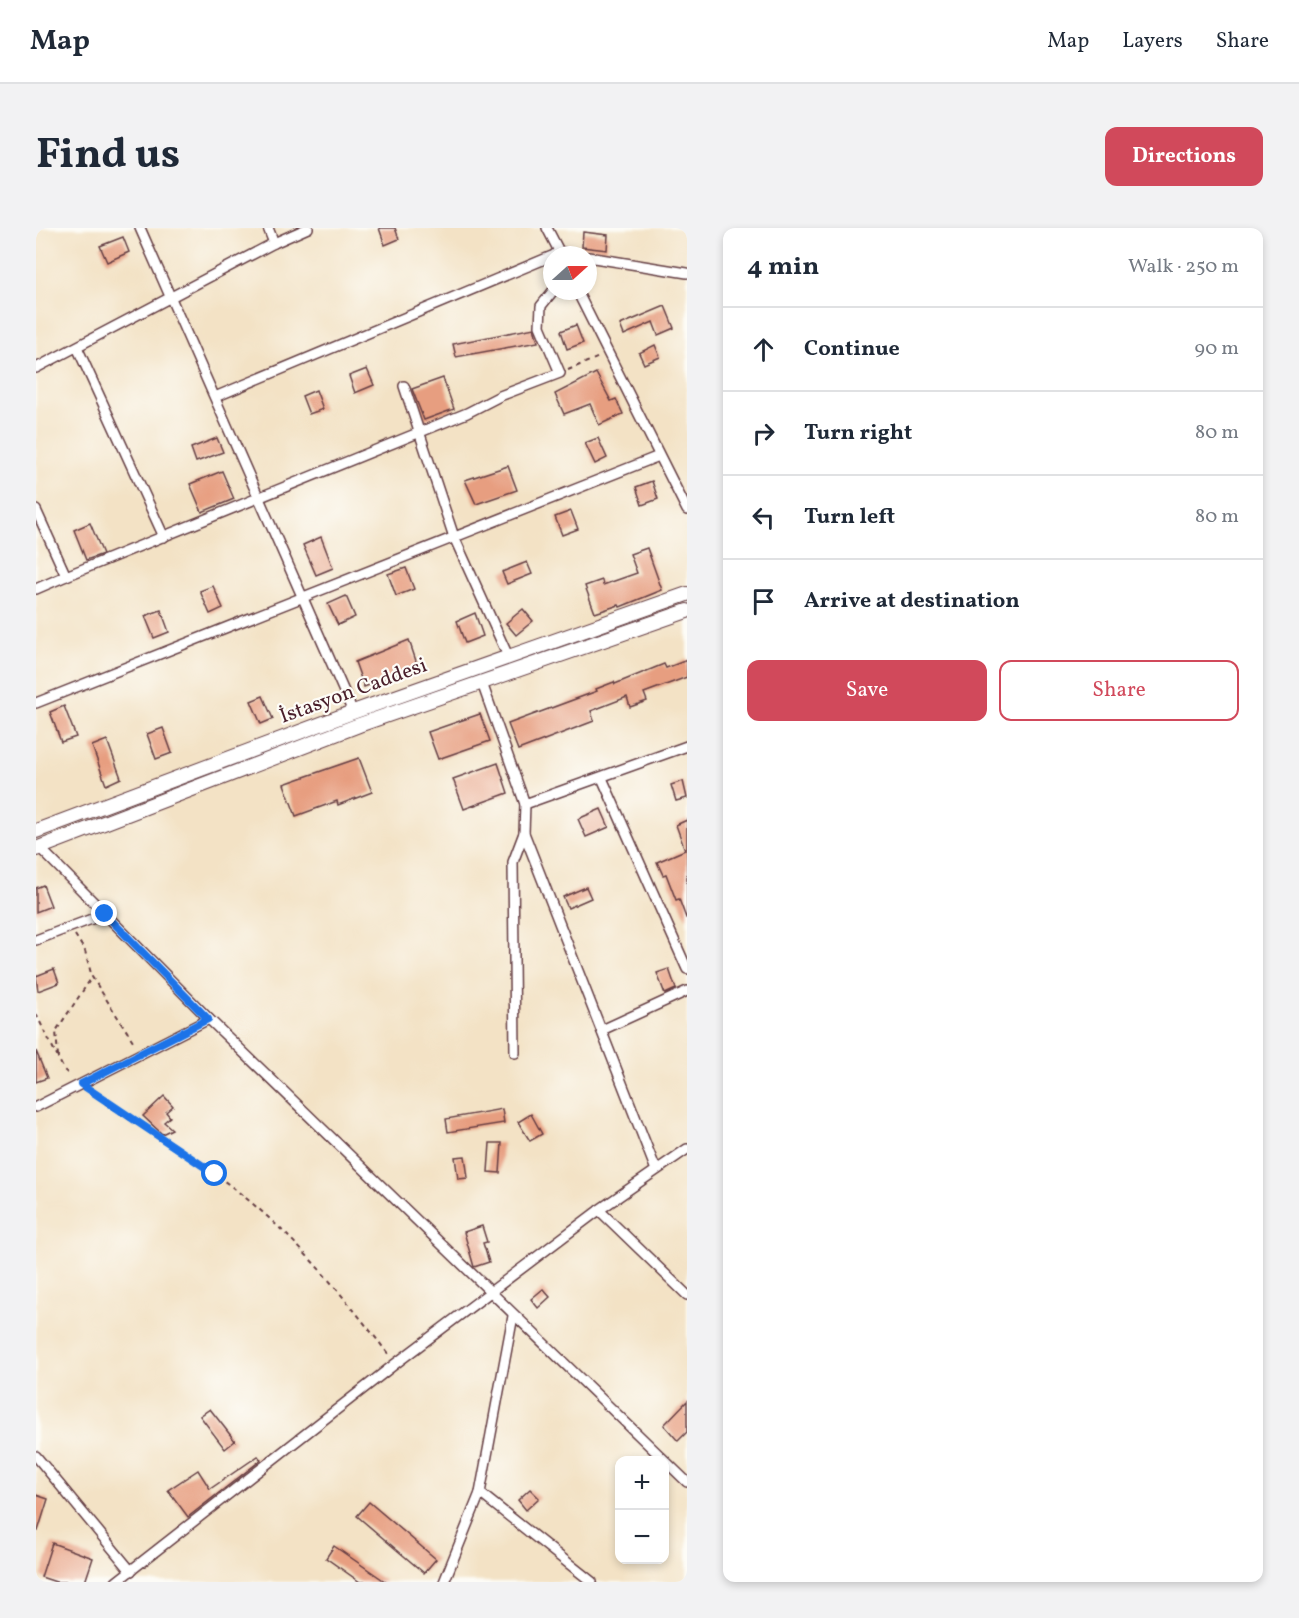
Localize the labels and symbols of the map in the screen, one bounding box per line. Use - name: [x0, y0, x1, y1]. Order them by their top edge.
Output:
- north arrow: [543, 246, 597, 300]
- street label: İstasyon Caddesi: [276, 651, 431, 732]
- route end: [91, 900, 117, 926]
- route start: [201, 1160, 227, 1186]

